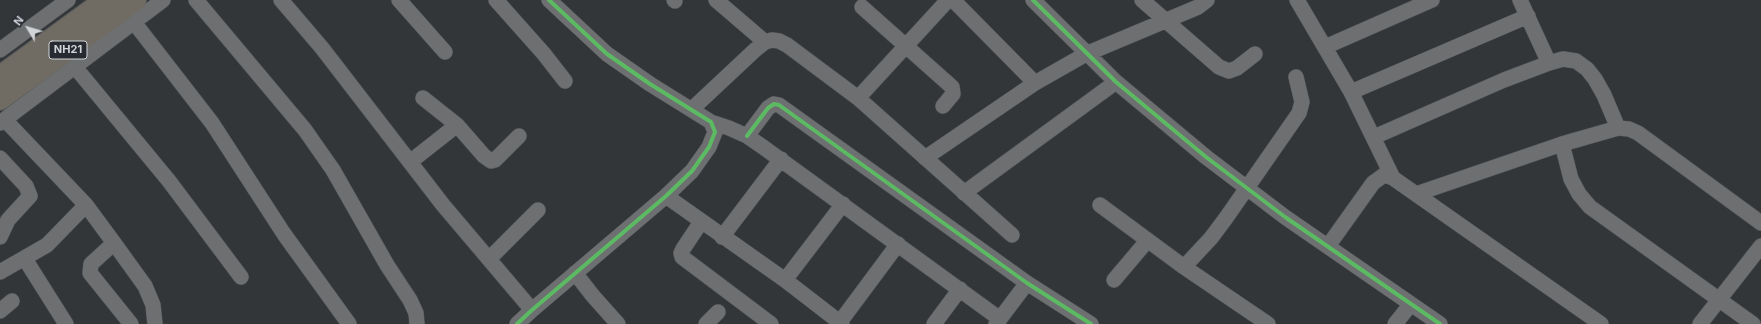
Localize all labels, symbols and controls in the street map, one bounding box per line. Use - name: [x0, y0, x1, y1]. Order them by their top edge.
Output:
- north arrow: [8, 8, 48, 48]
- text: N: [10, 13, 27, 28]
- road number: NH21: [49, 41, 87, 59]

